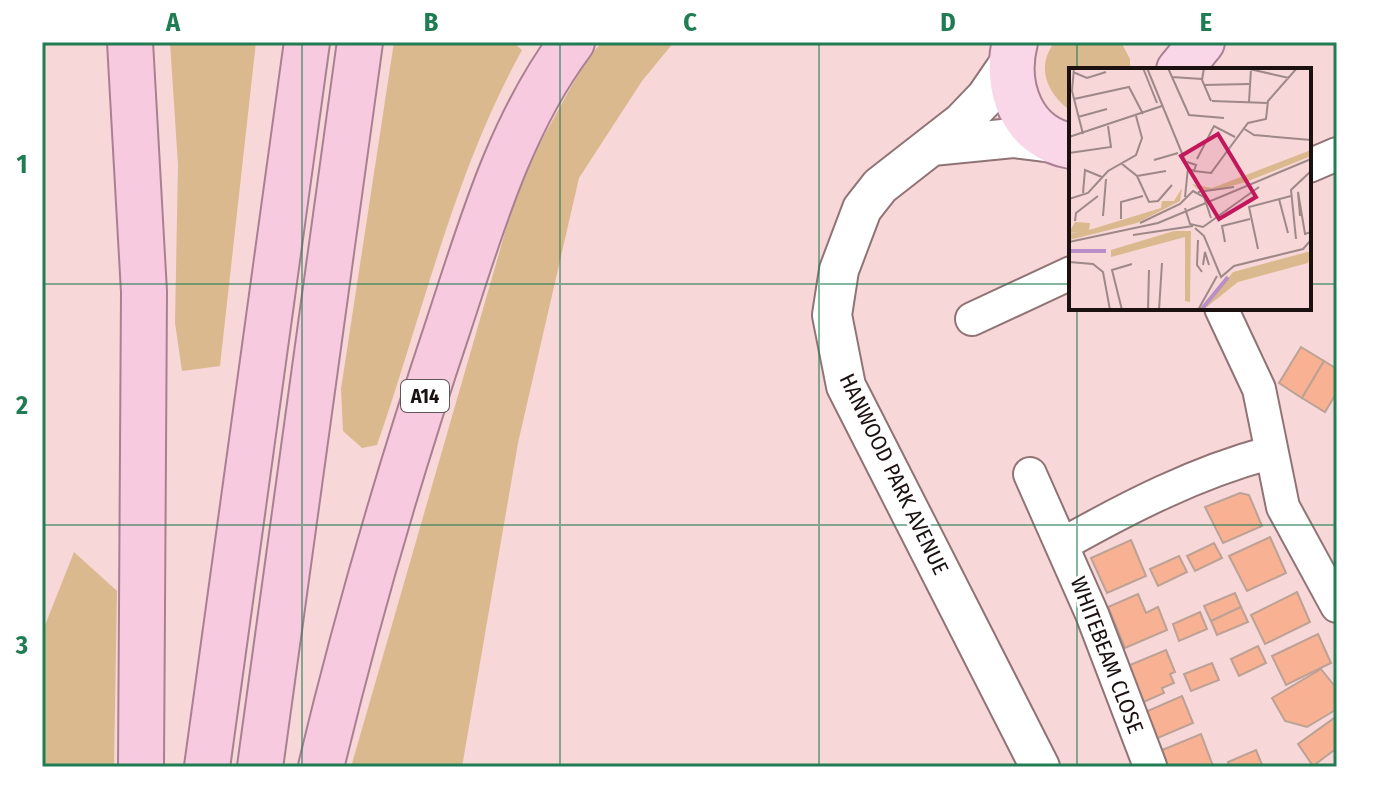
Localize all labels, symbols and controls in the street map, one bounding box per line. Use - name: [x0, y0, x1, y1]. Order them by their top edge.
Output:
- text: A: [165, 7, 181, 38]
- text: B: [424, 7, 439, 38]
- text: C: [683, 7, 697, 38]
- text: D: [940, 7, 956, 38]
- text: E: [1200, 7, 1212, 38]
- inset map: [1069, 68, 1311, 310]
- text: 1: [17, 149, 28, 180]
- street label: HANWOOD PARK AVENUE: [834, 369, 954, 579]
- road number: A14: [401, 380, 449, 412]
- text: 2: [15, 390, 28, 421]
- street label: WHITEBEAM CLOSE: [1065, 573, 1149, 737]
- text: 3: [15, 630, 28, 661]

